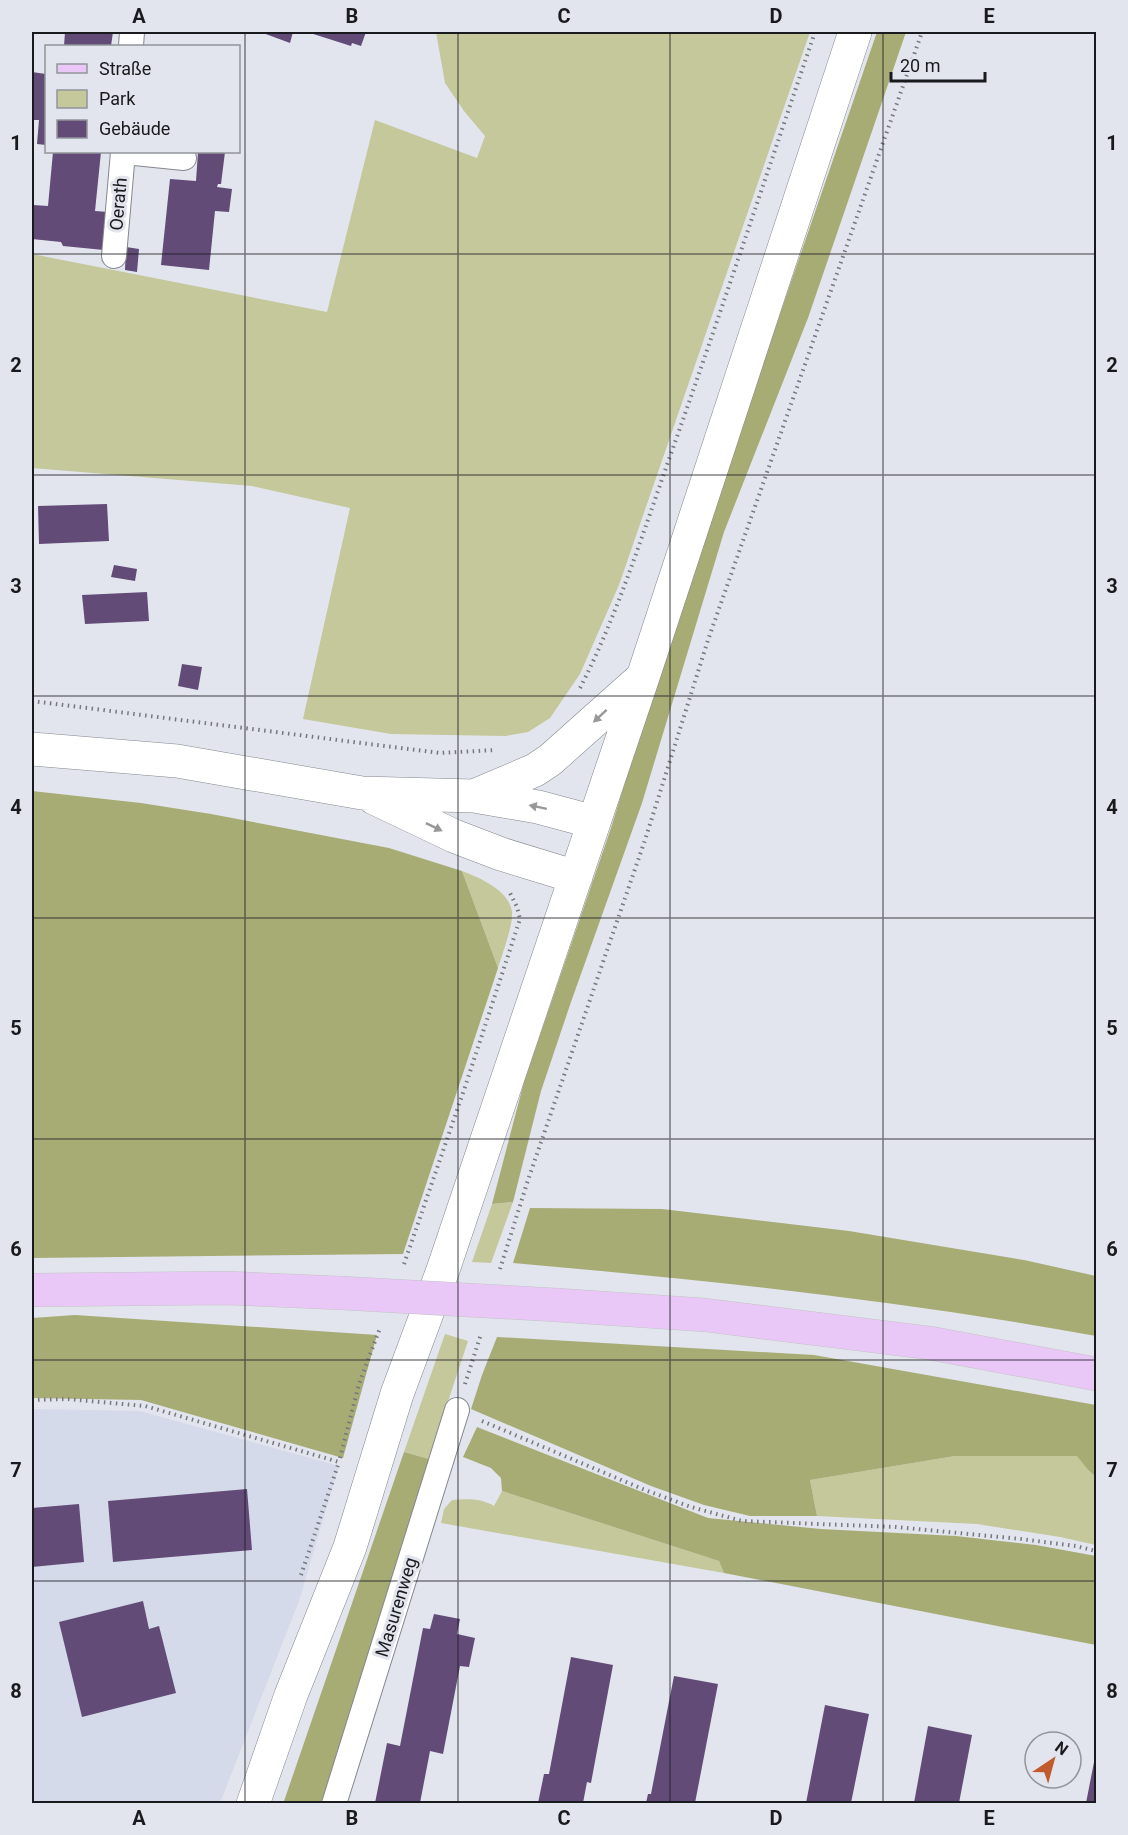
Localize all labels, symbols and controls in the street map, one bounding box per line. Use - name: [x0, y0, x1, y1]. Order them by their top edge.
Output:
- text: A: [132, 4, 146, 28]
- text: B: [346, 4, 358, 28]
- text: C: [557, 4, 571, 28]
- text: D: [770, 4, 783, 28]
- text: E: [983, 4, 995, 28]
- legend: [45, 45, 240, 153]
- scale bar: [891, 45, 986, 83]
- text: 20 m: [900, 55, 940, 76]
- text: Straße: [99, 58, 151, 79]
- text: Park: [99, 88, 136, 109]
- text: Gebäude: [99, 118, 170, 139]
- text: 1: [10, 131, 22, 155]
- text: 1: [1106, 131, 1118, 155]
- street label: Oerath: [105, 177, 131, 231]
- text: 2: [10, 353, 22, 377]
- text: 2: [1106, 353, 1118, 377]
- text: 3: [10, 574, 22, 598]
- text: 3: [1106, 574, 1118, 598]
- one-way arrow: [593, 709, 608, 722]
- text: 4: [10, 795, 22, 819]
- text: 4: [1106, 795, 1118, 819]
- one-way arrow: [529, 802, 547, 812]
- one-way arrow: [425, 822, 442, 831]
- text: 5: [10, 1016, 22, 1040]
- text: 5: [1106, 1016, 1118, 1040]
- text: 6: [10, 1237, 22, 1261]
- text: 6: [1106, 1237, 1118, 1261]
- text: 7: [10, 1458, 22, 1482]
- text: 7: [1106, 1458, 1118, 1482]
- street label: Masurenweg: [371, 1555, 421, 1659]
- text: 8: [10, 1679, 22, 1703]
- text: 8: [1106, 1679, 1118, 1703]
- north arrow: [1023, 1730, 1083, 1790]
- text: N: [1051, 1737, 1072, 1759]
- text: A: [132, 1806, 146, 1830]
- text: B: [346, 1806, 358, 1830]
- text: C: [557, 1806, 571, 1830]
- text: D: [770, 1806, 783, 1830]
- text: E: [983, 1806, 995, 1830]

